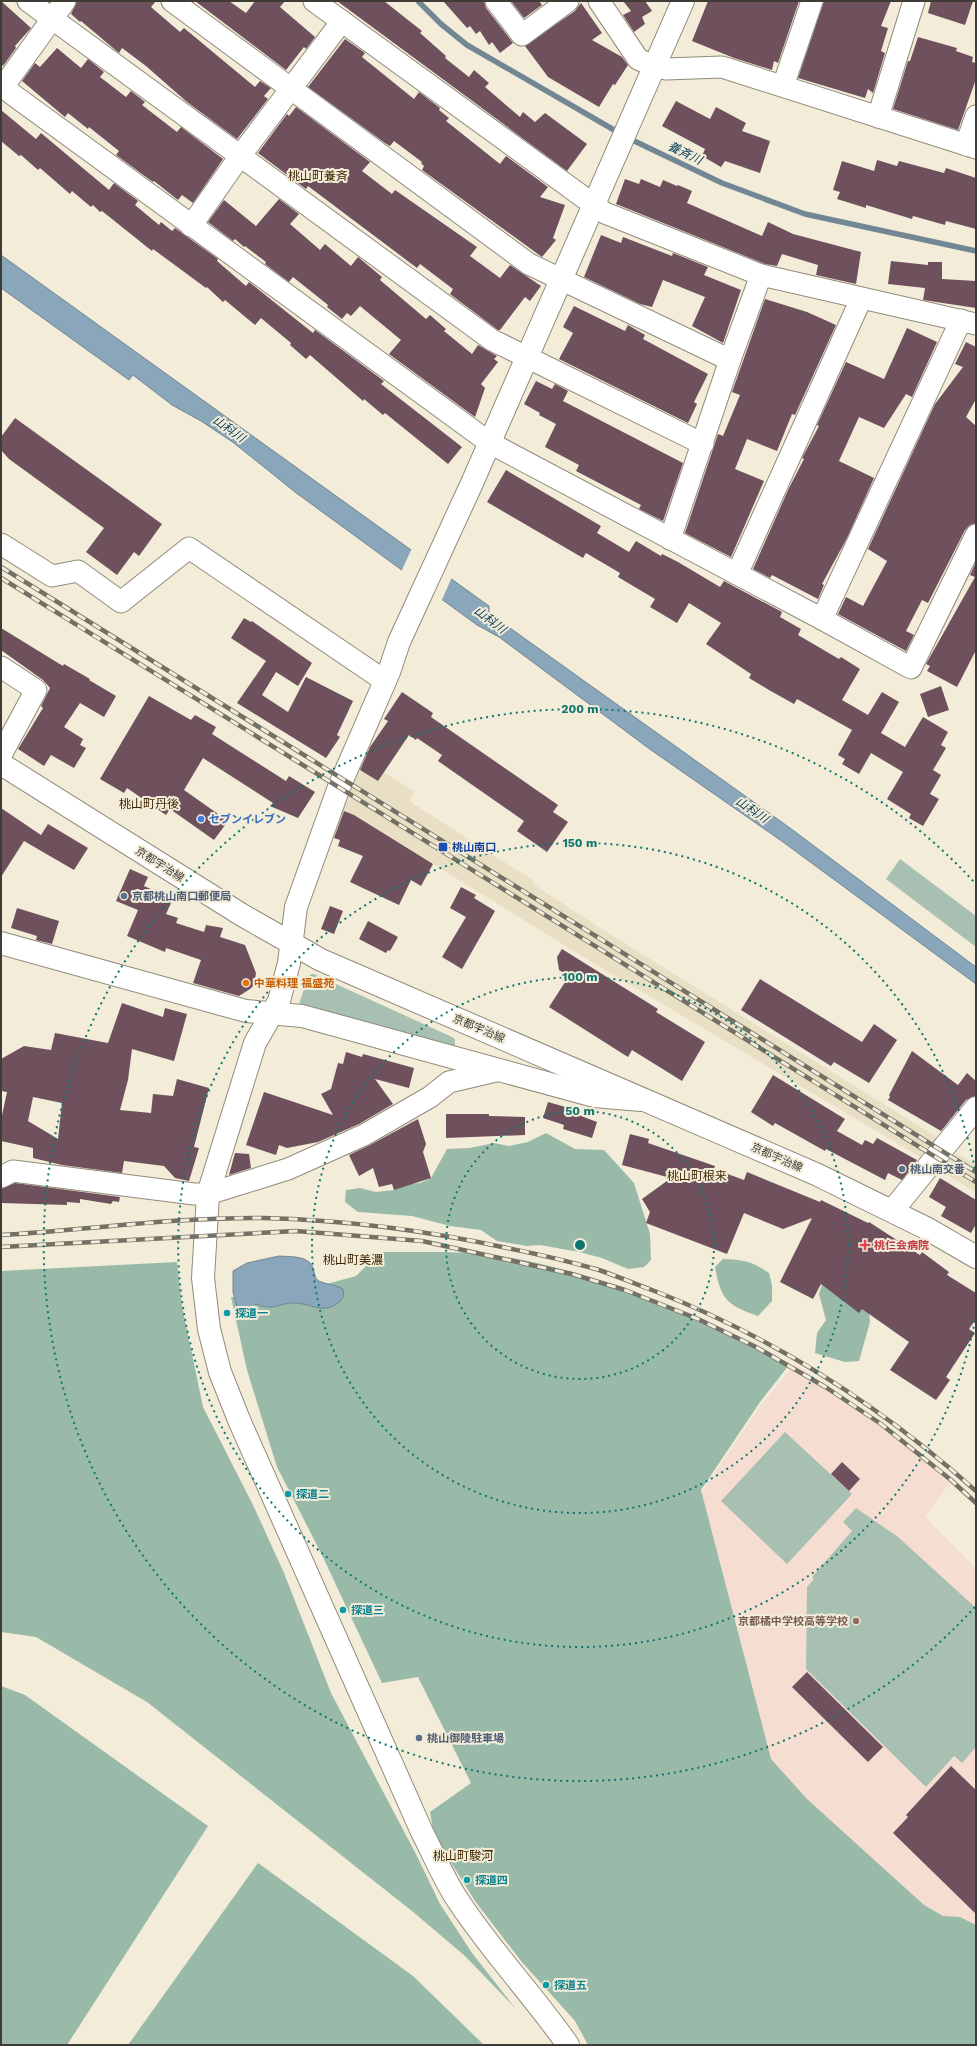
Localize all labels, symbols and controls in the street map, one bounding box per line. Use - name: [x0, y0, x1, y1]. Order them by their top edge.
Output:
- water label: 養斉川: [666, 139, 706, 168]
- district label: 桃山町養斉: [288, 169, 348, 183]
- water label: 山科川: [210, 413, 249, 446]
- water label: 山科川: [471, 604, 510, 638]
- text: 200 m: [561, 702, 599, 716]
- water label: 山科川: [733, 794, 772, 827]
- district label: 桃山町丹後: [119, 797, 179, 811]
- place label: セブンイレブン: [209, 813, 286, 826]
- marker: セブンイレブン: [196, 814, 206, 824]
- text: 150 m: [563, 836, 597, 850]
- marker: 桃山南口: [437, 841, 449, 853]
- place label: 桃山南口: [452, 841, 496, 854]
- street label: 京都宇治線: [133, 844, 187, 885]
- place label: 京都桃山南口郵便局: [132, 890, 231, 903]
- marker: 京都桃山南口郵便局: [119, 891, 129, 901]
- text: 100 m: [562, 970, 598, 984]
- place label: 中華料理 福盛苑: [254, 977, 334, 990]
- marker: 中華料理 福盛苑: [241, 978, 251, 988]
- street label: 京都宇治線: [451, 1012, 507, 1045]
- text: 50 m: [565, 1104, 595, 1118]
- street label: 京都宇治線: [749, 1140, 805, 1175]
- place label: 桃山南交番: [910, 1163, 965, 1176]
- marker: 桃山南交番: [897, 1164, 907, 1174]
- district label: 桃山町根来: [667, 1169, 727, 1183]
- centre of rings: [573, 1238, 587, 1252]
- marker: 桃仁会病院: [859, 1239, 871, 1251]
- place label: 桃仁会病院: [874, 1239, 929, 1252]
- district label: 桃山町美濃: [323, 1253, 383, 1267]
- place label: 探道一: [235, 1307, 268, 1320]
- marker: 探道一: [222, 1308, 232, 1318]
- place label: 探道二: [296, 1488, 329, 1501]
- marker: 探道二: [283, 1489, 293, 1499]
- place label: 探道三: [351, 1604, 384, 1617]
- marker: 探道三: [338, 1605, 348, 1615]
- place label: 京都橘中学校高等学校: [738, 1615, 848, 1628]
- marker: 京都橘中学校高等学校: [851, 1616, 861, 1626]
- place label: 桃山御陵駐車場: [427, 1732, 504, 1745]
- marker: 桃山御陵駐車場: [414, 1733, 424, 1743]
- district label: 桃山町駿河: [433, 1849, 493, 1863]
- place label: 探道四: [475, 1874, 508, 1887]
- marker: 探道四: [462, 1875, 472, 1885]
- place label: 探道五: [554, 1979, 587, 1992]
- marker: 探道五: [541, 1980, 551, 1990]

